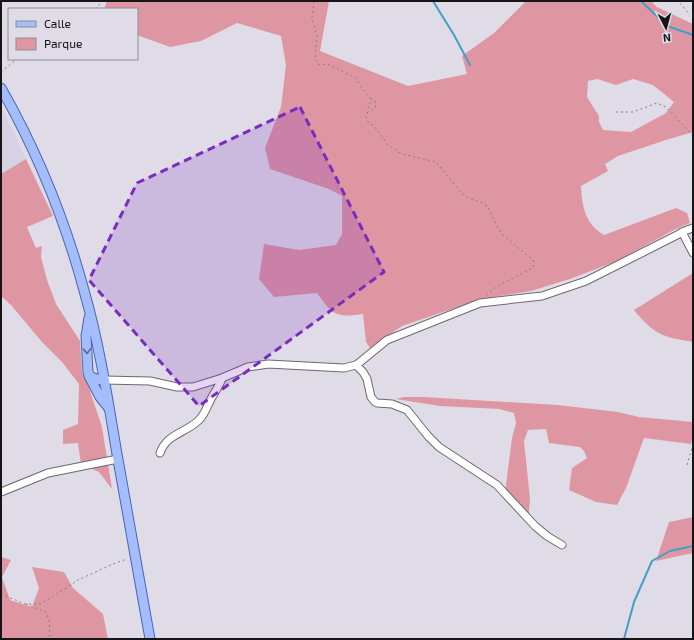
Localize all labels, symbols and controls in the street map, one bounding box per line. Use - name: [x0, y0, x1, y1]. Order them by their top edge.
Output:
- legend: [8, 8, 138, 60]
- north arrow: [646, 8, 686, 48]
- text: Calle: [44, 16, 71, 30]
- text: N: [662, 32, 672, 45]
- text: Parque: [44, 36, 82, 50]
- one-way arrow: [82, 348, 91, 354]

